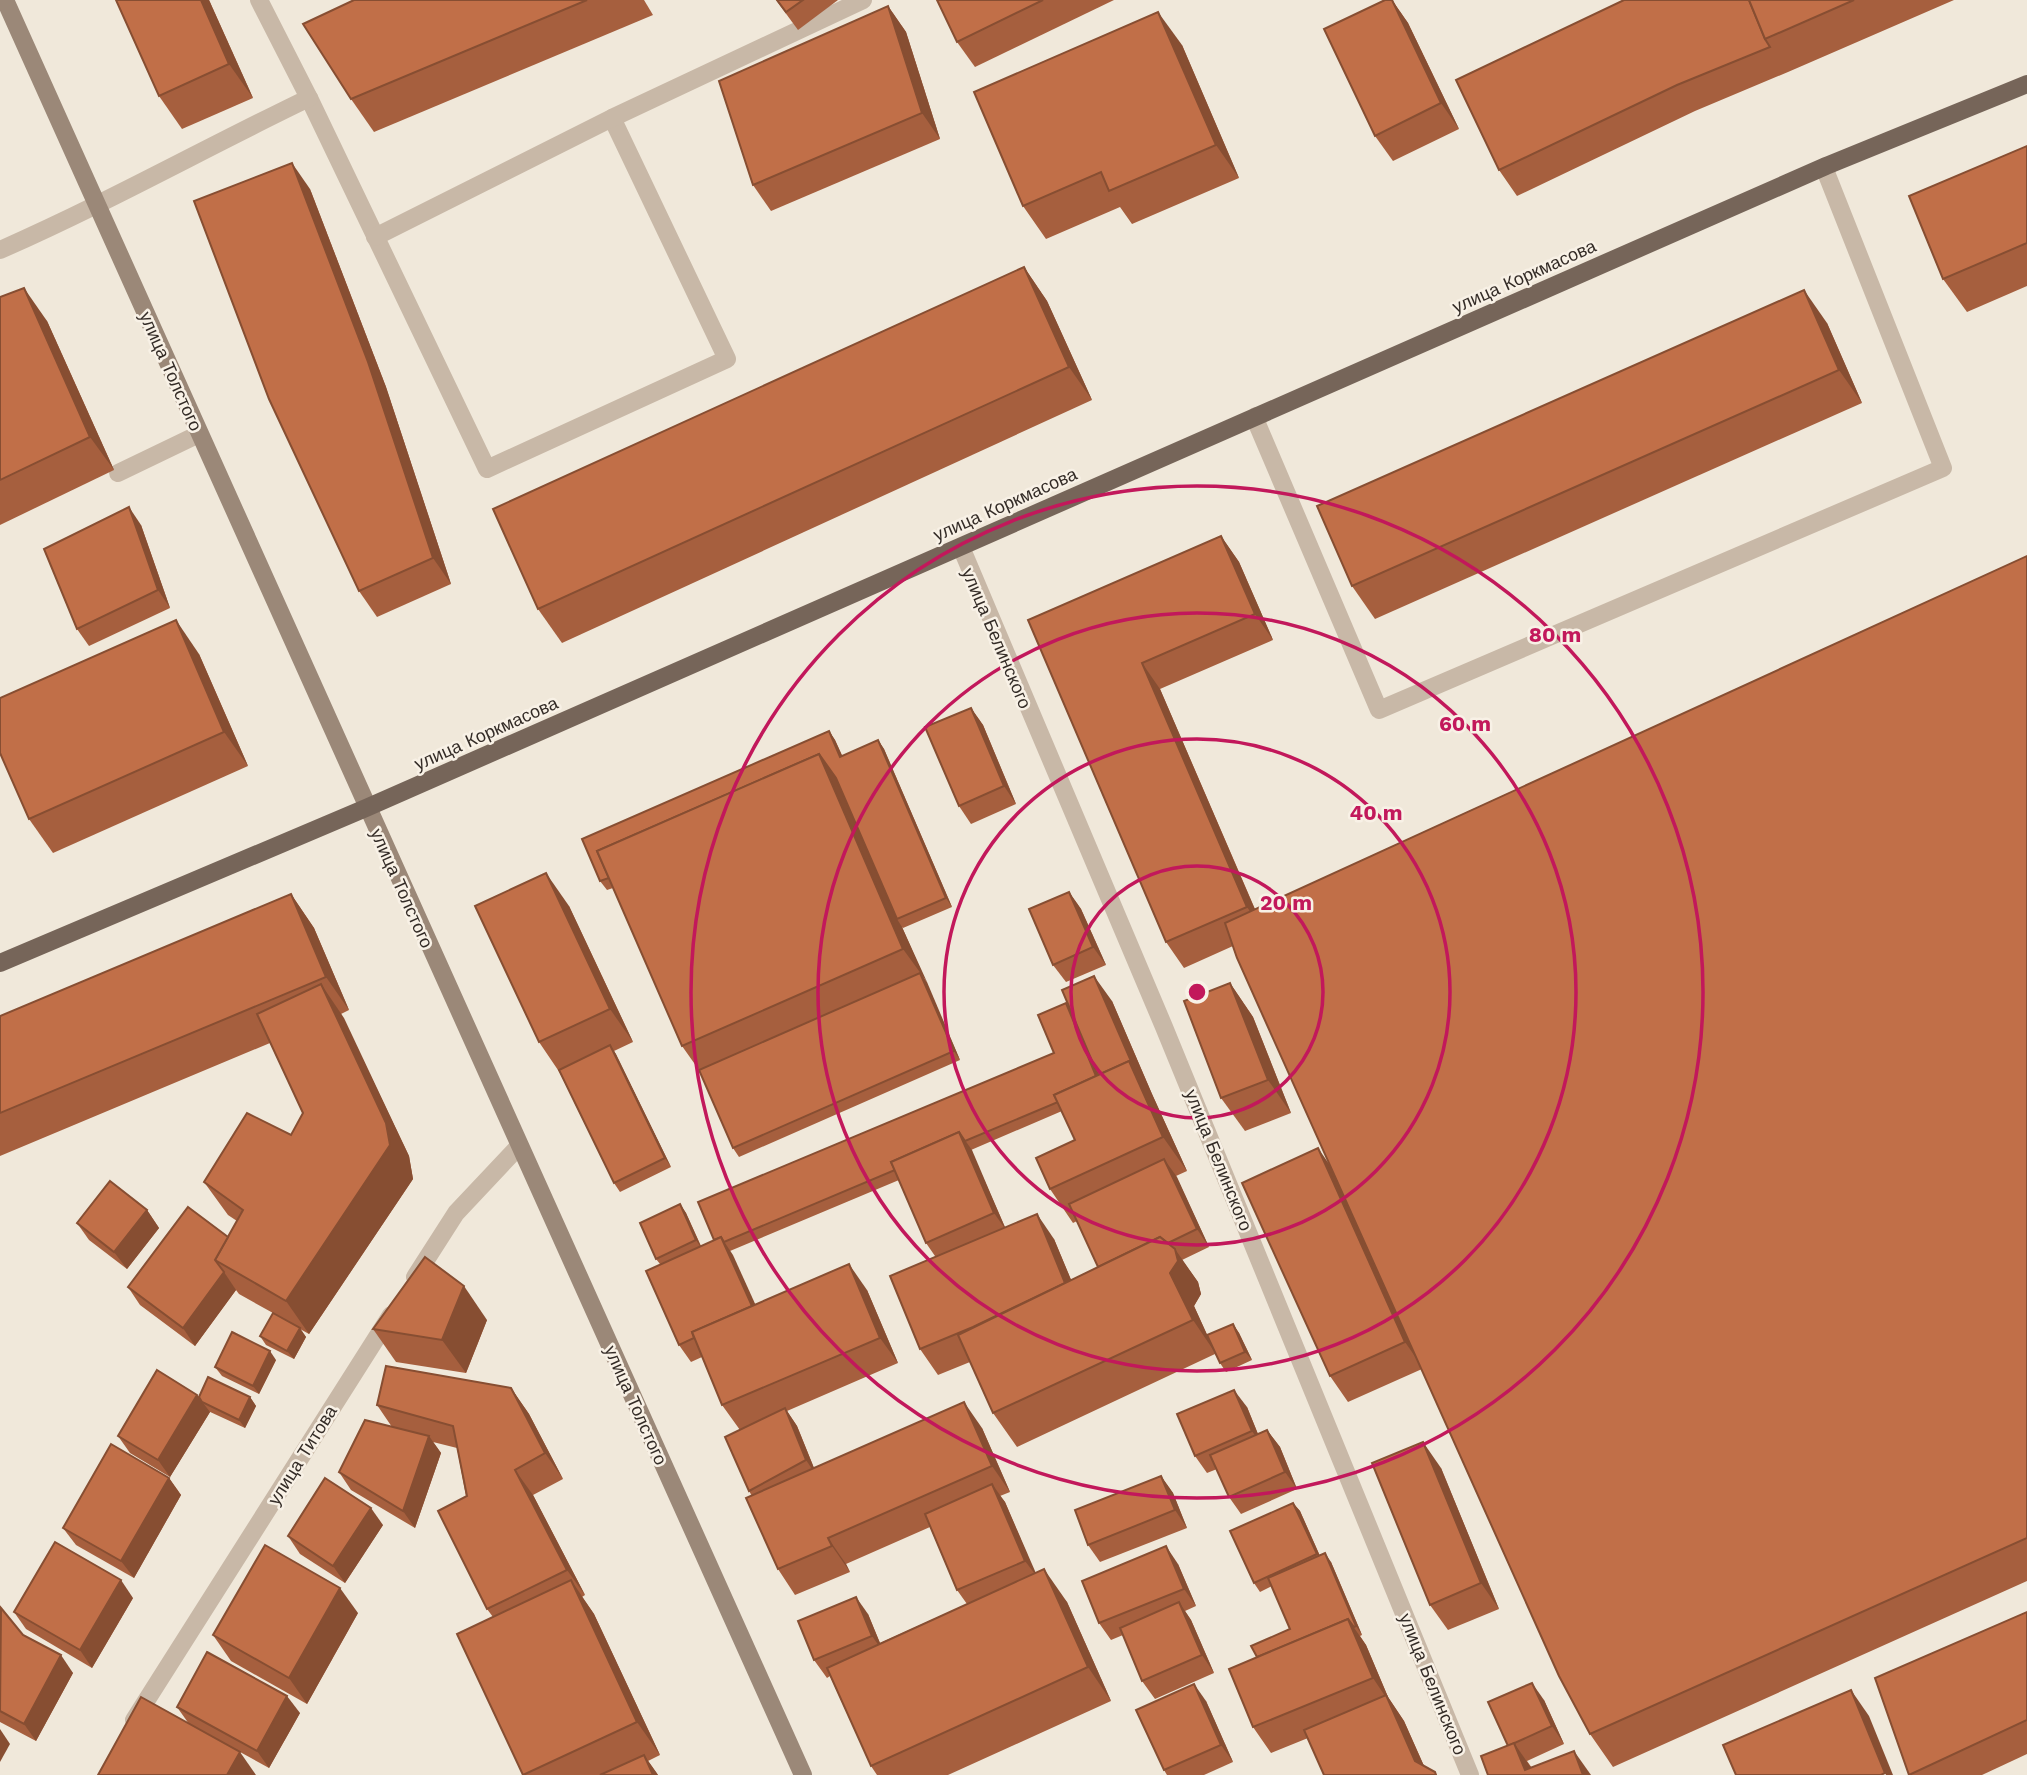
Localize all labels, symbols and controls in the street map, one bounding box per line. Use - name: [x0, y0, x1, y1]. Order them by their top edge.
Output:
- street label: улица Коркмасова: [1449, 234, 1600, 317]
- street label: улица Толстого: [135, 308, 207, 434]
- street label: улица Коркмасова: [930, 462, 1081, 545]
- street label: улица Белинского: [958, 565, 1036, 711]
- text: 80 m: [1529, 622, 1581, 647]
- street label: улица Коркмасова: [411, 691, 562, 774]
- text: 60 m: [1439, 711, 1491, 736]
- text: 40 m: [1350, 800, 1402, 825]
- street label: улица Толстого: [366, 825, 438, 951]
- text: 20 m: [1260, 890, 1312, 915]
- centre of rings: [1185, 980, 1209, 1004]
- street label: улица Белинского: [1181, 1086, 1257, 1234]
- street label: улица Толстого: [600, 1342, 672, 1468]
- street label: улица Титова: [263, 1401, 341, 1509]
- street label: улица Белинского: [1395, 1610, 1471, 1758]

